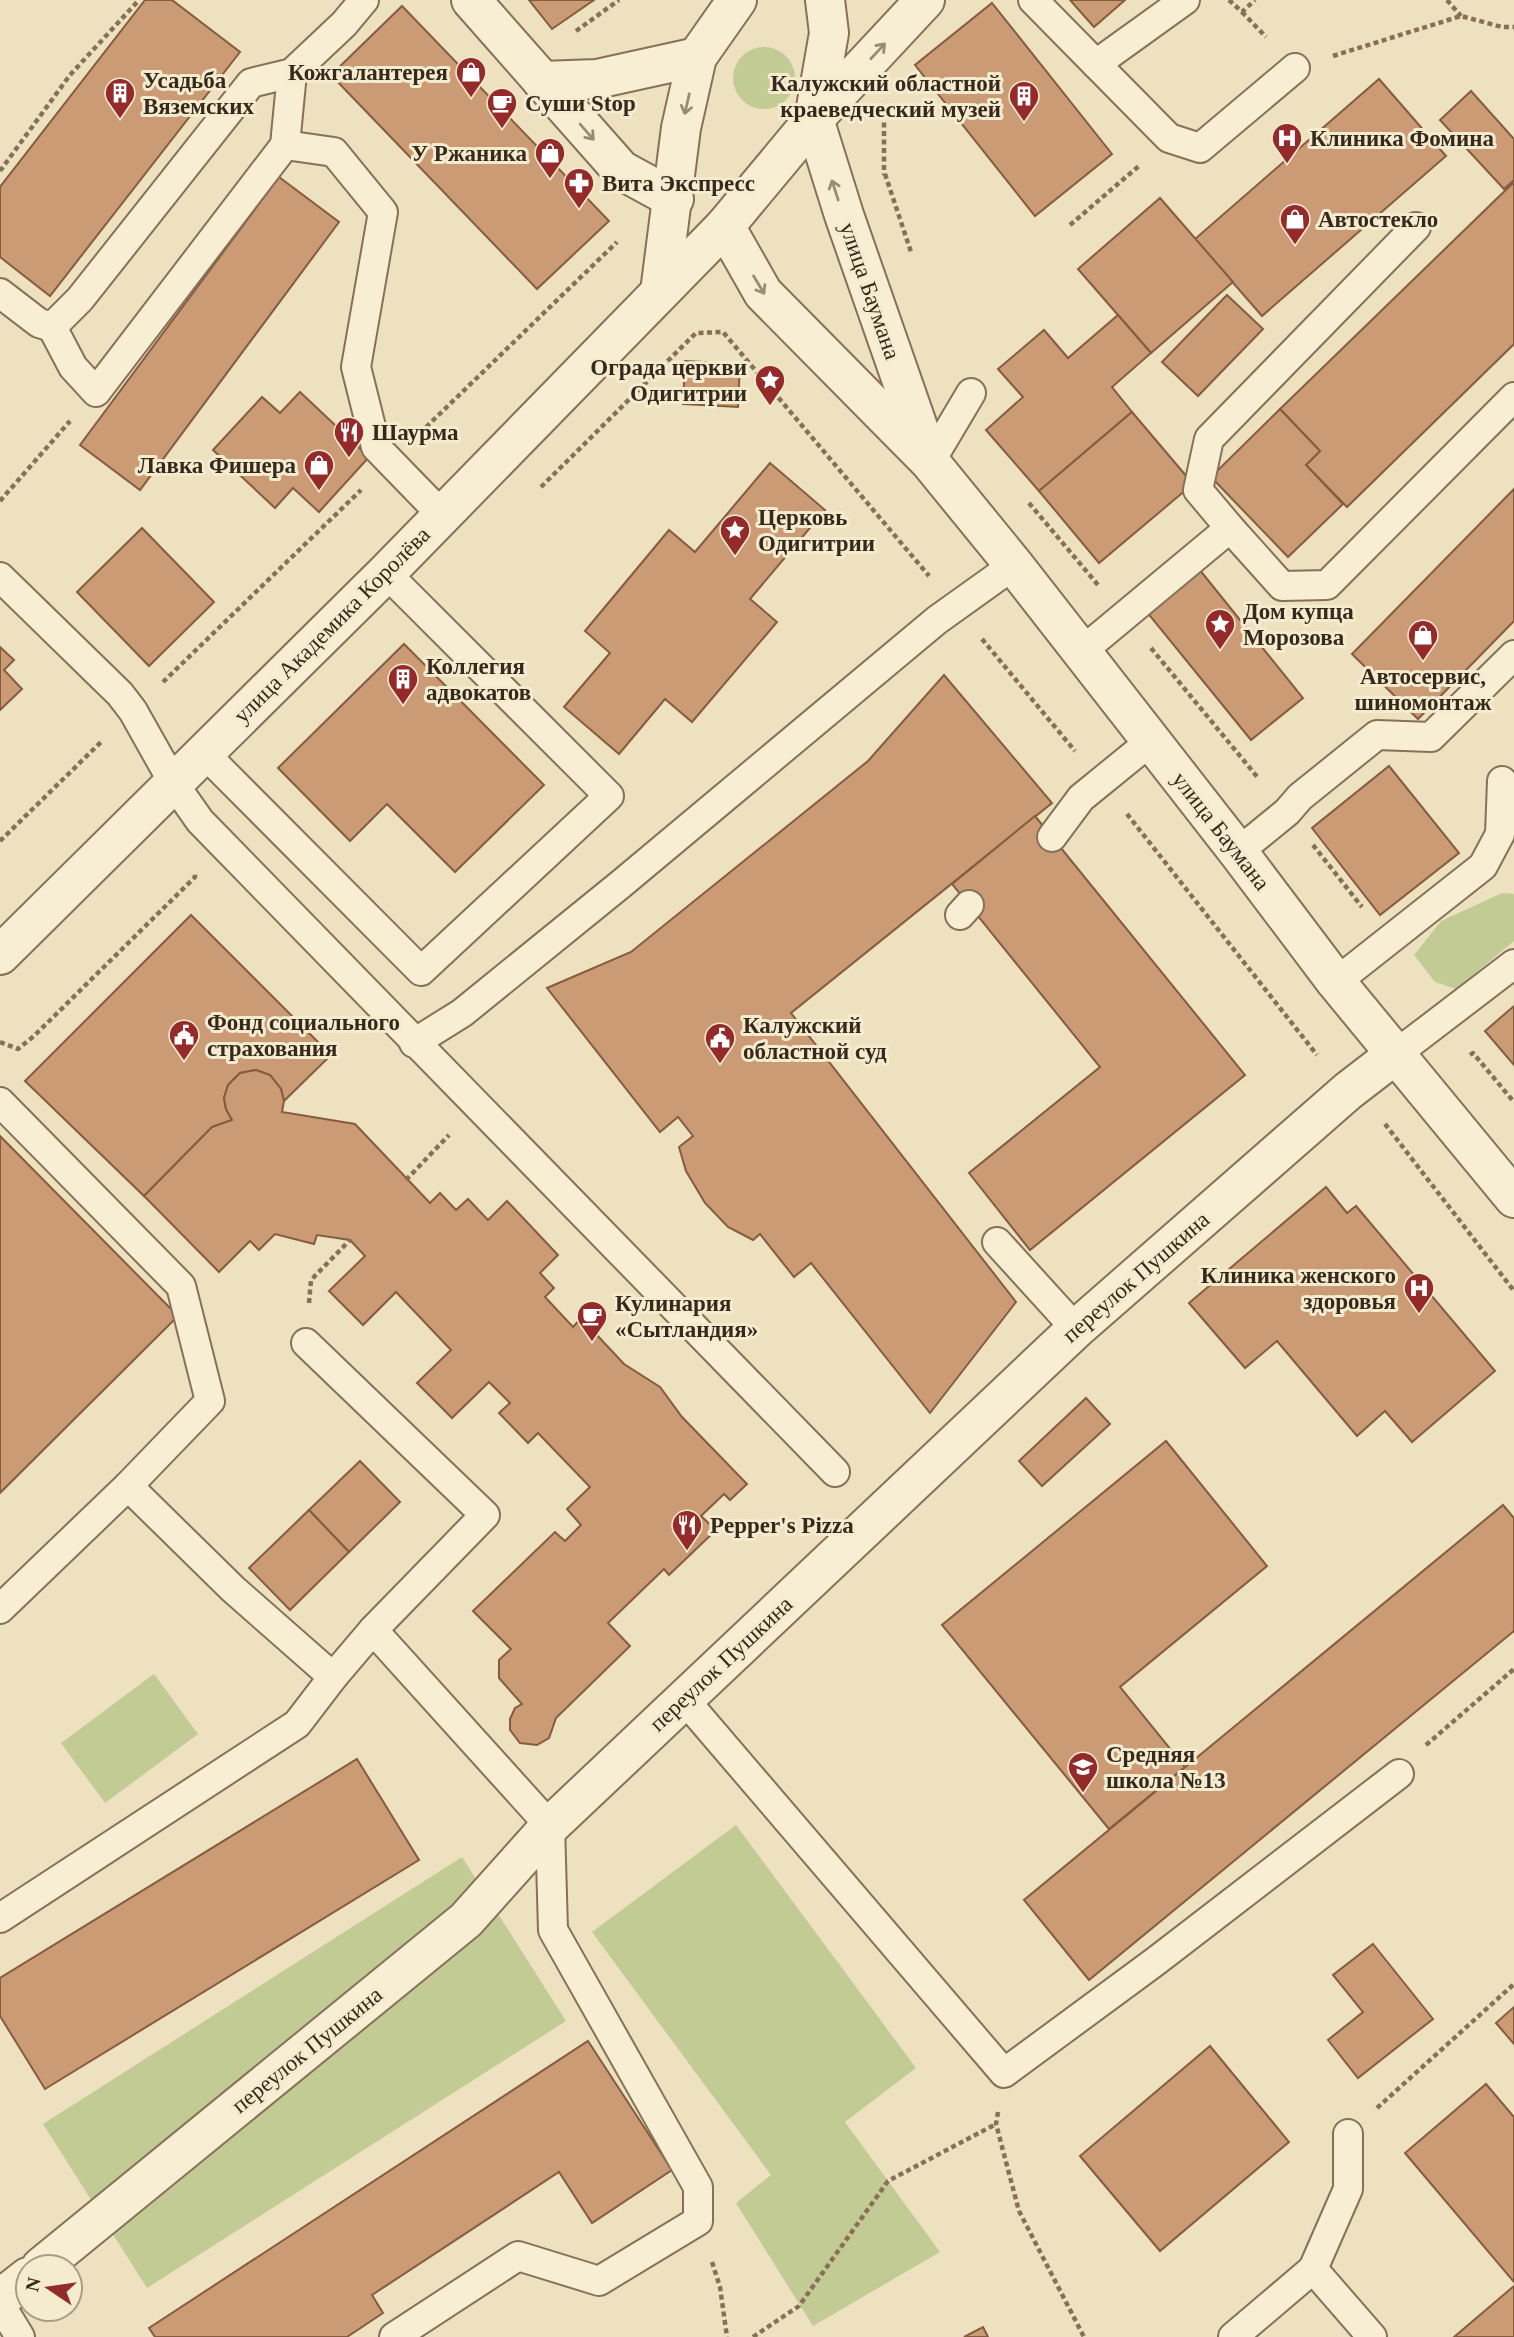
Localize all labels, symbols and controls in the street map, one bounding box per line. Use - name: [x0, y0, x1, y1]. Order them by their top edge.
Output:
- one-way arrow: [869, 43, 886, 60]
- shop icon: Кожгалантерея: [454, 55, 488, 99]
- place label: Кожгалантерея: [288, 60, 448, 85]
- place label: Усадьба Вяземских: [143, 68, 255, 119]
- place label: Калужский областной краеведческий музей: [771, 71, 1001, 122]
- building icon: Усадьба Вяземских: [103, 76, 137, 120]
- building icon: Калужский областной краеведческий музей: [1007, 79, 1041, 123]
- cafe icon: Суши Stop: [485, 86, 519, 130]
- place label: Суши Stop: [525, 91, 636, 116]
- one-way arrow: [679, 92, 692, 114]
- hospital icon: Клиника Фомина: [1270, 121, 1304, 165]
- one-way arrow: [579, 123, 595, 141]
- place label: Клиника Фомина: [1310, 126, 1494, 151]
- shop icon: У Ржаника: [533, 136, 567, 180]
- place label: У Ржаника: [411, 141, 527, 166]
- pharmacy icon: Вита Экспресс: [562, 166, 596, 210]
- place label: Вита Экспресс: [602, 171, 755, 196]
- one-way arrow: [828, 179, 841, 201]
- shop icon: Автостекло: [1278, 202, 1312, 246]
- place label: Автостекло: [1318, 207, 1438, 232]
- street label: улица Баумана: [835, 219, 905, 363]
- one-way arrow: [753, 274, 767, 294]
- place label: Ограда церкви Одигитрии: [590, 355, 747, 406]
- place icon: Ограда церкви Одигитрии: [753, 363, 787, 407]
- restaurant icon: Шаурма: [332, 415, 366, 459]
- place label: Шаурма: [372, 420, 459, 445]
- shop icon: Лавка Фишера: [302, 448, 336, 492]
- place label: Лавка Фишера: [138, 453, 296, 478]
- place label: Церковь Одигитрии: [758, 505, 875, 556]
- place icon: Церковь Одигитрии: [718, 513, 752, 557]
- street label: улица Академика Королёва: [229, 522, 435, 728]
- place label: Дом купца Морозова: [1243, 599, 1354, 650]
- place icon: Дом купца Морозова: [1203, 607, 1237, 651]
- shop icon: Автосервис, шиномонтаж: [1406, 618, 1440, 662]
- place label: Коллегия адвокатов: [426, 654, 531, 705]
- building icon: Коллегия адвокатов: [386, 662, 420, 706]
- place label: Автосервис, шиномонтаж: [1355, 664, 1492, 715]
- street label: улица Баумана: [1167, 767, 1275, 895]
- place label: Фонд социального страхования: [207, 1010, 400, 1061]
- place label: Калужский областной суд: [743, 1013, 887, 1064]
- public building icon: Фонд социального страхования: [167, 1018, 201, 1062]
- public building icon: Калужский областной суд: [703, 1021, 737, 1065]
- street label: переулок Пушкина: [1058, 1207, 1214, 1347]
- place label: Клиника женского здоровья: [1201, 1263, 1396, 1314]
- hospital icon: Клиника женского здоровья: [1402, 1271, 1436, 1315]
- place label: Кулинария «Сытландия»: [615, 1291, 758, 1342]
- cafe icon: Кулинария «Сытландия»: [575, 1299, 609, 1343]
- restaurant icon: Pepper's Pizza: [670, 1508, 704, 1552]
- place label: Pepper's Pizza: [710, 1513, 854, 1538]
- street label: переулок Пушкина: [645, 1591, 797, 1737]
- place label: Средняя школа №13: [1106, 1742, 1226, 1793]
- school or university icon: Средняя школа №13: [1066, 1750, 1100, 1794]
- street label: переулок Пушкина: [227, 1982, 387, 2118]
- north arrow: [14, 2253, 84, 2323]
- text: N: [21, 2275, 45, 2293]

